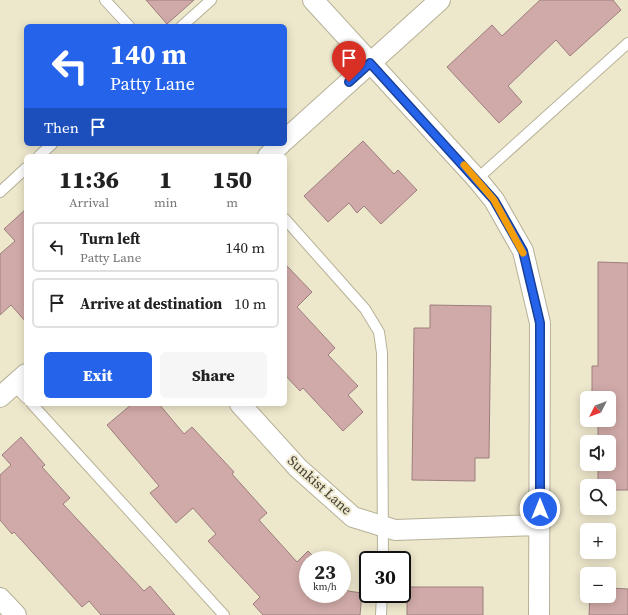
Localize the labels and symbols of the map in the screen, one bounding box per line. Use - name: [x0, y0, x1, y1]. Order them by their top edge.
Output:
- pin: [332, 41, 366, 82]
- north arrow: [580, 391, 616, 427]
- street label: Sunkist Lane: [283, 451, 357, 519]
- position arrow: [519, 488, 561, 530]
- speed limit sign: 30: [359, 551, 411, 603]

